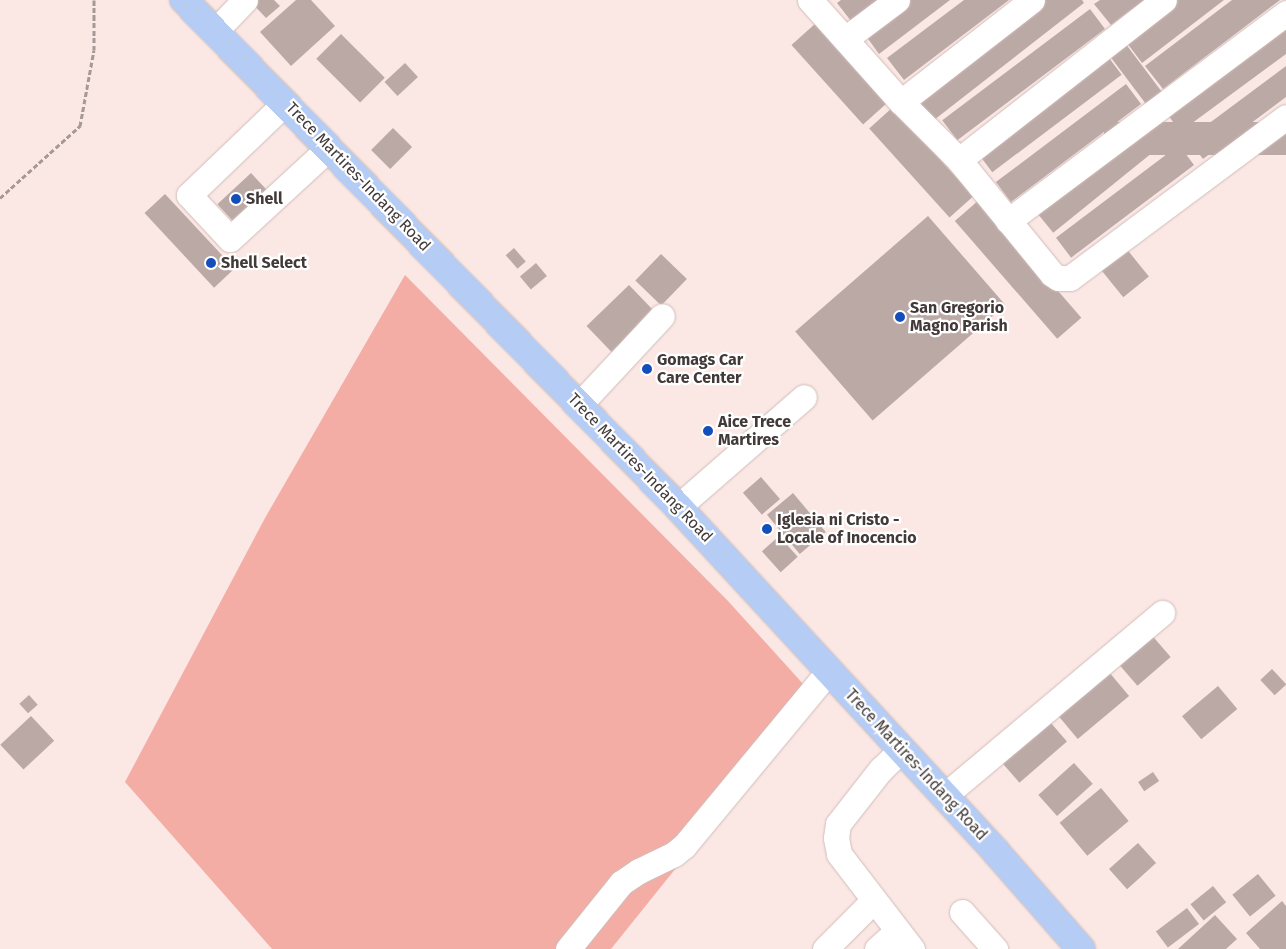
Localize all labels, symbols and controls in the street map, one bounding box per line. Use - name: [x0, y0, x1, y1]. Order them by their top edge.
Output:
- street label: Trece Martires-Indang Road: [282, 99, 434, 255]
- place label: Shell: [246, 189, 283, 209]
- marker: Shell: [230, 193, 242, 205]
- place label: Shell Select: [221, 253, 307, 273]
- marker: Shell Select: [205, 257, 217, 269]
- place label: San Gregorio Magno Parish: [910, 298, 1008, 336]
- marker: San Gregorio Magno Parish: [894, 311, 906, 323]
- place label: Gomags Car Care Center: [657, 350, 743, 388]
- marker: Gomags Car Care Center: [641, 363, 653, 375]
- street label: Trece Martires-Indang Road: [564, 390, 716, 546]
- place label: Aice Trece Martires: [718, 412, 791, 450]
- marker: Aice Trece Martires: [702, 425, 714, 437]
- place label: Iglesia ni Cristo - Locale of Inocencio: [777, 510, 917, 548]
- marker: Iglesia ni Cristo - Locale of Inocencio: [761, 523, 773, 535]
- street label: Trece Martires-Indang Road: [841, 686, 991, 844]

